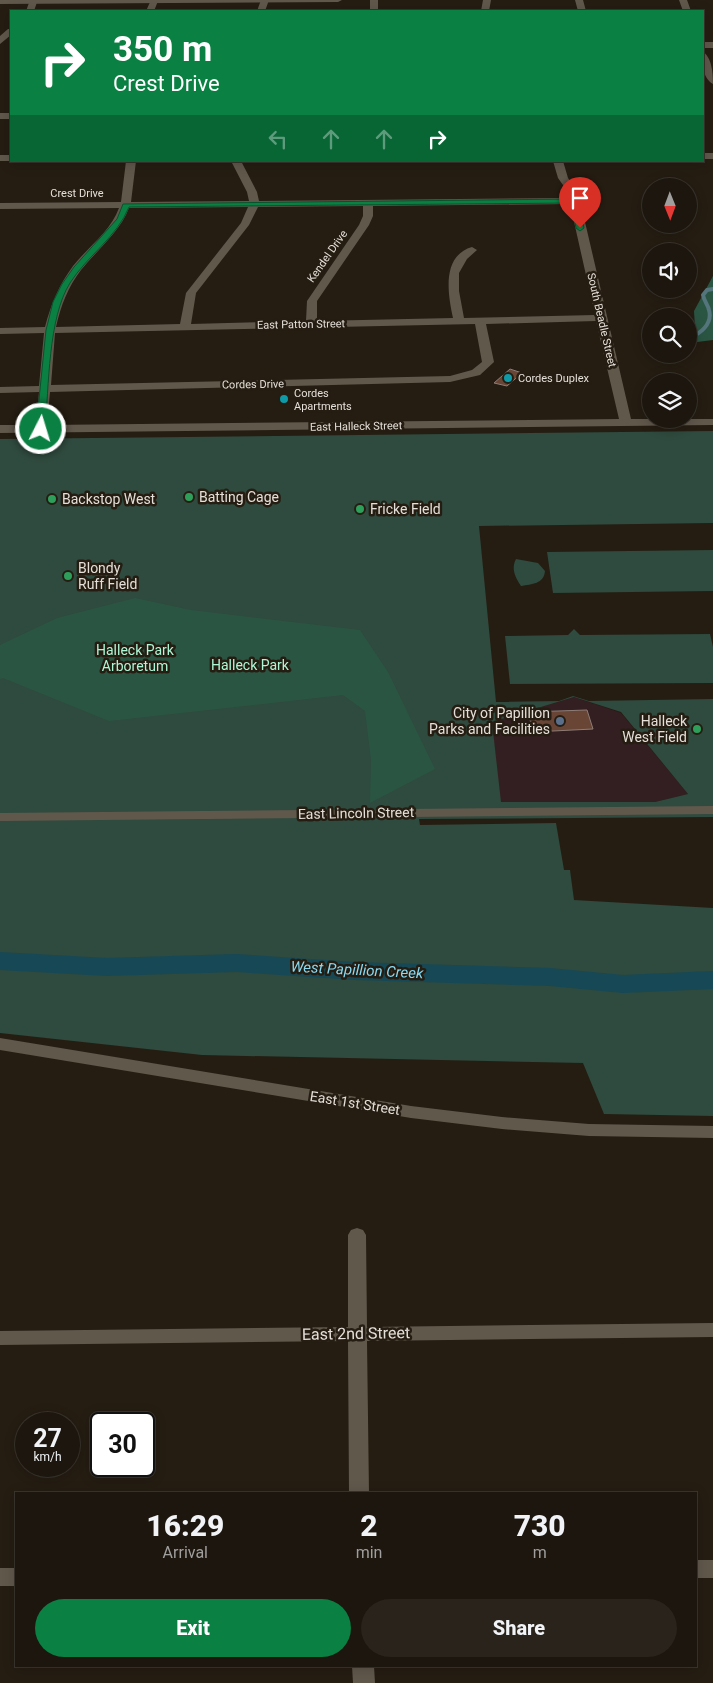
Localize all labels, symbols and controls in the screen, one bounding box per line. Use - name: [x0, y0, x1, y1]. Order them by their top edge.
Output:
- text: 350 m: [113, 29, 212, 70]
- icon: right: [30, 30, 95, 95]
- text: Crest Drive: [113, 71, 220, 96]
- icon: left: [264, 125, 292, 153]
- icon: ahead: [317, 125, 345, 153]
- icon: ahead: [370, 125, 398, 153]
- icon: right: [423, 125, 451, 153]
- pin: [559, 177, 601, 228]
- north arrow: [642, 178, 698, 232]
- map controls: [642, 178, 697, 428]
- icon: arrive: [566, 184, 594, 212]
- street label: Crest Drive: [50, 187, 104, 200]
- street label: Kendel Drive: [305, 228, 350, 285]
- button: sound: [642, 243, 697, 298]
- street label: South Beadle Street: [584, 272, 619, 369]
- button: search: [642, 308, 697, 363]
- street label: East Patton Street: [257, 317, 346, 332]
- marker: Cordes Duplex: [502, 372, 514, 384]
- place label: Cordes Duplex: [518, 372, 589, 385]
- button: layers: [642, 373, 697, 428]
- street label: Cordes Drive: [222, 377, 284, 392]
- place label: Cordes Apartments: [294, 387, 352, 413]
- marker: Cordes Apartments: [278, 393, 290, 405]
- position arrow: [14, 402, 66, 454]
- street label: East Halleck Street: [310, 419, 403, 434]
- place label: Batting Cage: [199, 489, 279, 505]
- place label: Backstop West: [62, 491, 156, 507]
- marker: Batting Cage: [183, 491, 195, 503]
- marker: Backstop West: [46, 493, 58, 505]
- place label: Fricke Field: [370, 501, 441, 517]
- marker: Fricke Field: [354, 503, 366, 515]
- place label: Blondy Ruff Field: [78, 560, 137, 592]
- marker: Blondy Ruff Field: [62, 570, 74, 582]
- park label: Halleck Park Arboretum: [96, 642, 175, 674]
- park label: Halleck Park: [211, 657, 290, 673]
- place label: City of Papillion Parks and Facilities: [429, 705, 550, 737]
- place label: Halleck West Field: [622, 713, 688, 745]
- marker: City of Papillion Parks and Facilities: [554, 715, 566, 727]
- marker: Halleck West Field: [691, 723, 703, 735]
- street label: East Lincoln Street: [298, 804, 415, 822]
- water label: West Papillion Creek: [290, 958, 424, 982]
- street label: East 1st Street: [309, 1088, 402, 1118]
- street label: East 2nd Street: [302, 1323, 410, 1344]
- speed limit sign: 30: [90, 1412, 155, 1477]
- text: 27: [33, 1424, 62, 1453]
- text: km/h: [33, 1450, 62, 1464]
- text: 16:29: [146, 1508, 224, 1543]
- text: 2: [360, 1508, 378, 1543]
- text: 730: [514, 1508, 566, 1543]
- text: Arrival: [163, 1543, 208, 1562]
- text: min: [356, 1543, 382, 1562]
- text: m: [533, 1543, 547, 1562]
- button: Exit: [35, 1599, 351, 1657]
- button: Share: [361, 1599, 677, 1657]

